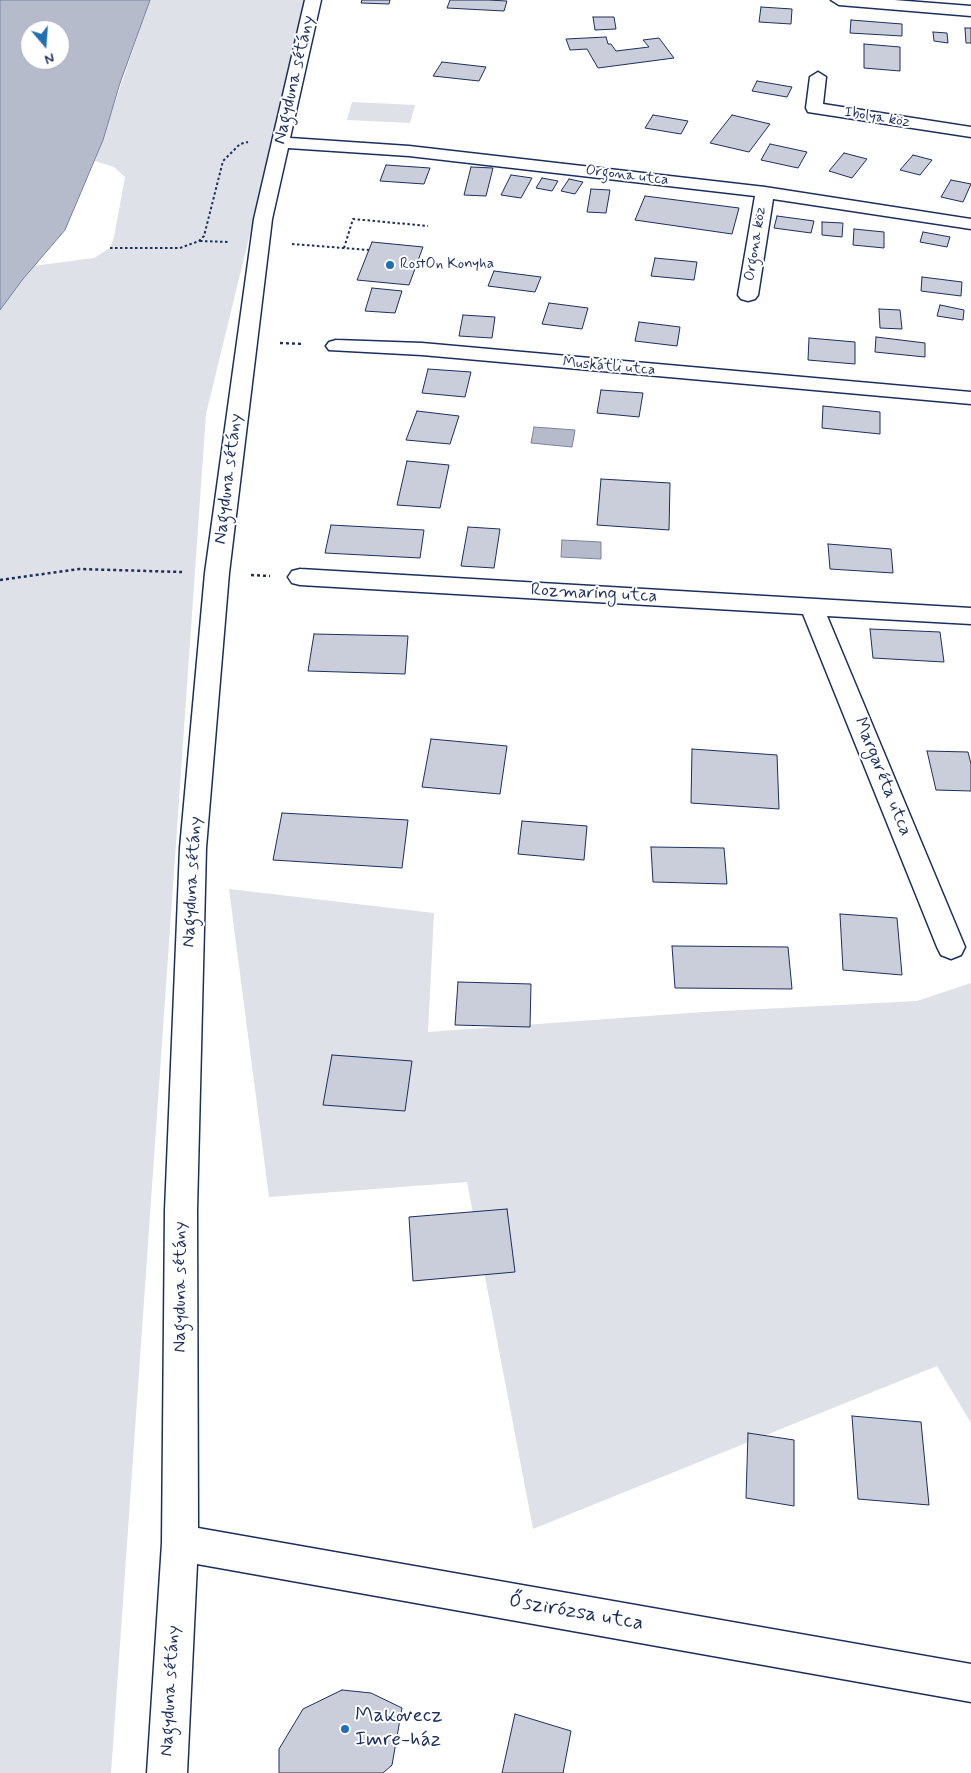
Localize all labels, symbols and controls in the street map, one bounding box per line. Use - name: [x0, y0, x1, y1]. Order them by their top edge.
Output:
- street label: Nagyduna sétány: [270, 14, 320, 146]
- north arrow: [20, 20, 70, 70]
- text: N: [42, 48, 57, 68]
- street label: Ibolya köz: [843, 104, 911, 132]
- street label: Orgona utca: [584, 162, 670, 190]
- street label: Orgona köz: [741, 205, 771, 283]
- place label: RostOn Konyha: [400, 256, 494, 274]
- marker: RostOn Konyha: [384, 259, 396, 271]
- street label: Muskátli utca: [562, 354, 656, 380]
- street label: Nagyduna sétány: [210, 412, 248, 546]
- street label: Rozmaring utca: [530, 580, 658, 608]
- street label: Margaréta utca: [848, 715, 916, 839]
- street label: Nagyduna sétány: [179, 816, 207, 948]
- street label: Nagyduna sétány: [170, 1221, 192, 1353]
- street label: Őszirózsa utca: [507, 1589, 645, 1637]
- street label: Nagyduna sétány: [157, 1625, 185, 1757]
- place label: Makovecz Imre-ház: [355, 1704, 443, 1754]
- marker: Makovecz Imre-ház: [339, 1723, 351, 1735]

